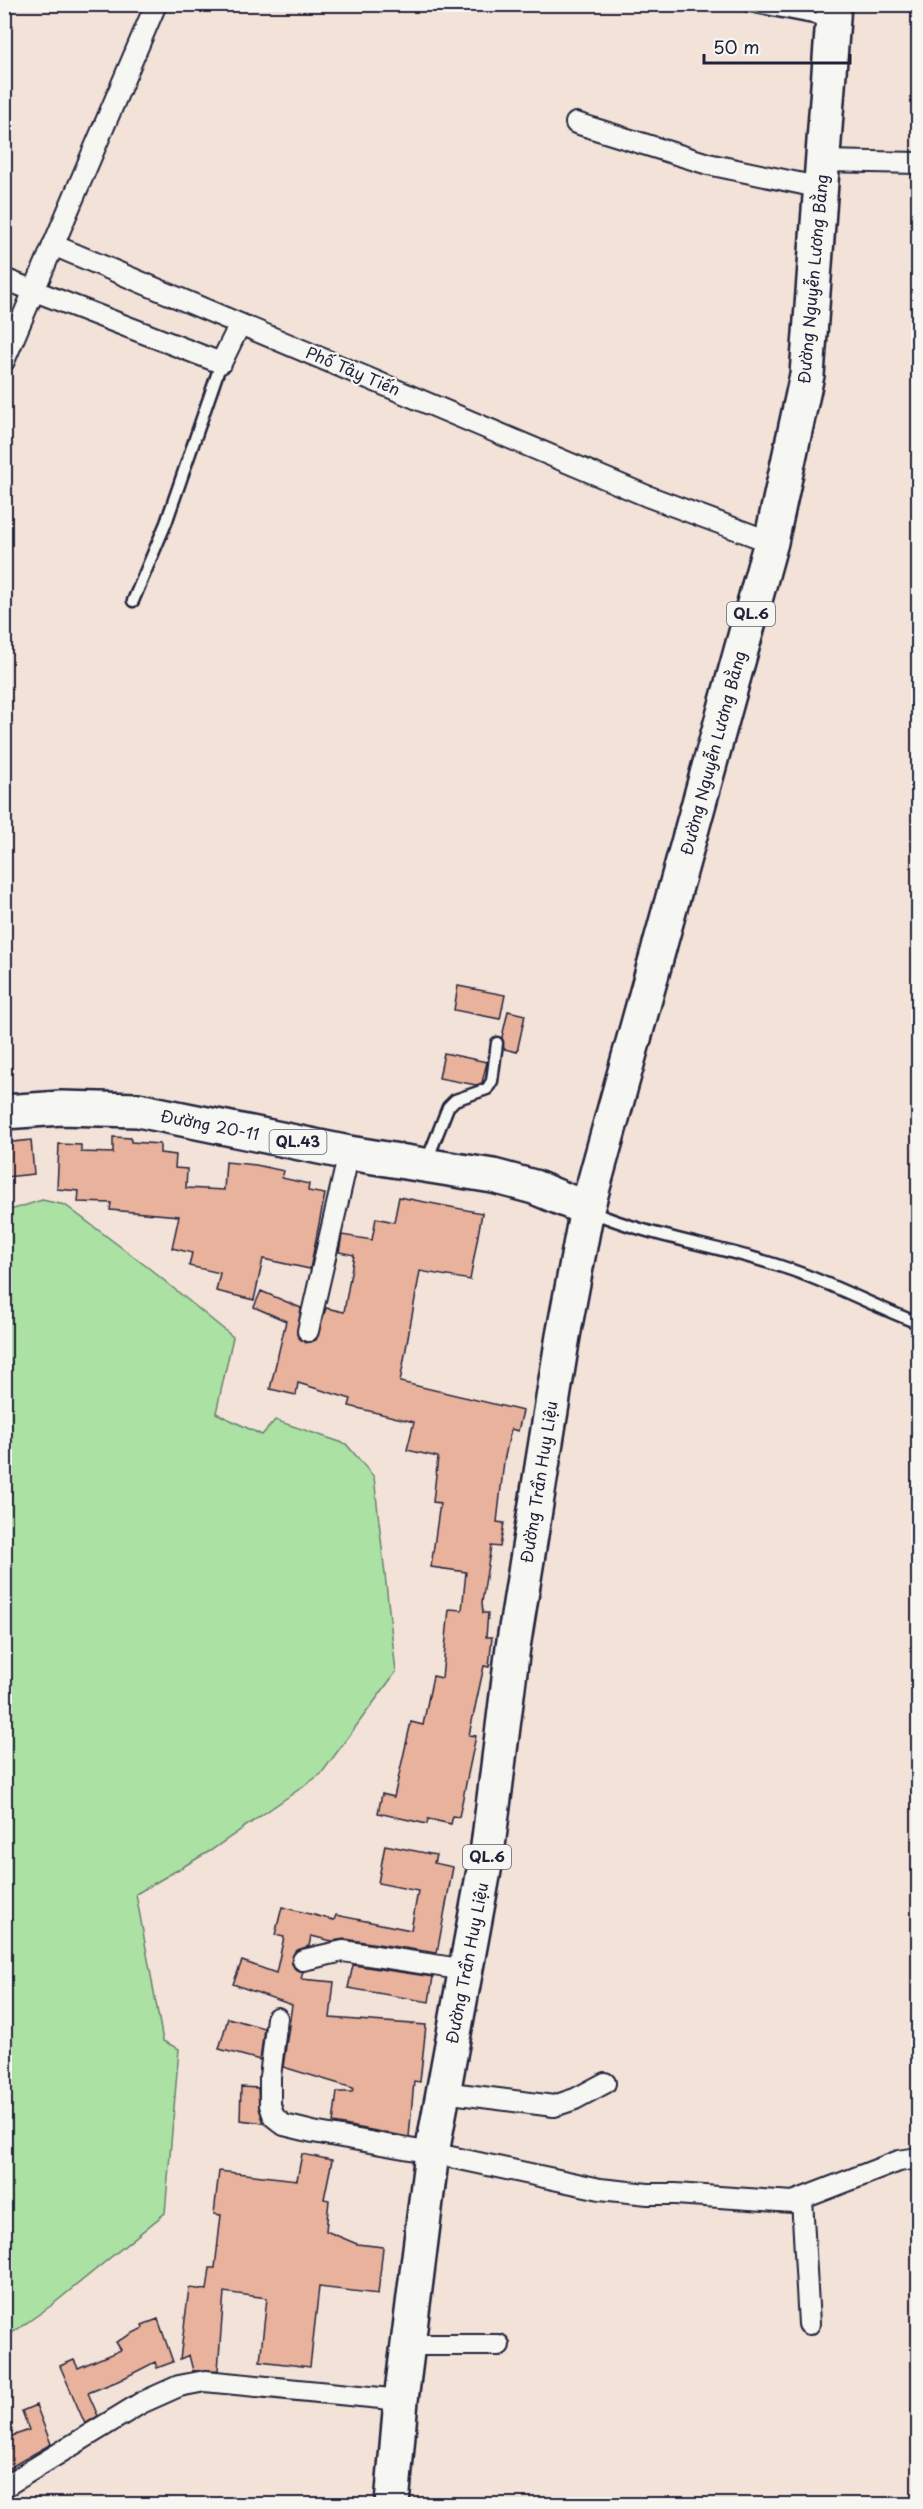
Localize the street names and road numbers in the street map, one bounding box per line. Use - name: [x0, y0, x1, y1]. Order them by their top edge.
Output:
- street label: Đường Nguyễn Lương Bằng: [791, 173, 833, 385]
- street label: Phố Tây Tiến: [303, 339, 404, 401]
- road number: QL.6: [727, 602, 775, 626]
- street label: Đường Nguyễn Lương Bằng: [673, 648, 751, 857]
- street label: Đường 20-11: [159, 1103, 262, 1145]
- road number: QL.43: [270, 1130, 326, 1154]
- street label: Đường Trần Huy Liệu: [513, 1399, 563, 1565]
- road number: QL.6: [463, 1845, 511, 1869]
- street label: Đường Trần Huy Liệu: [439, 1880, 493, 2045]

